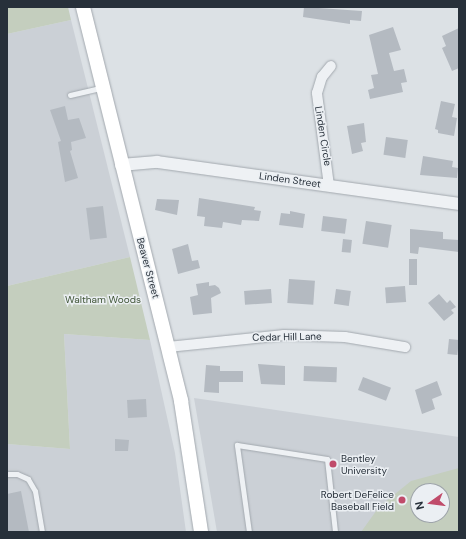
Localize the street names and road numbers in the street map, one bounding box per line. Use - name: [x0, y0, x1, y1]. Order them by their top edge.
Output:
- street label: Linden Circle: [312, 105, 334, 167]
- street label: Linden Street: [258, 170, 322, 190]
- street label: Beaver Street: [134, 236, 162, 300]
- street label: Cedar Hill Lane: [252, 330, 322, 344]

